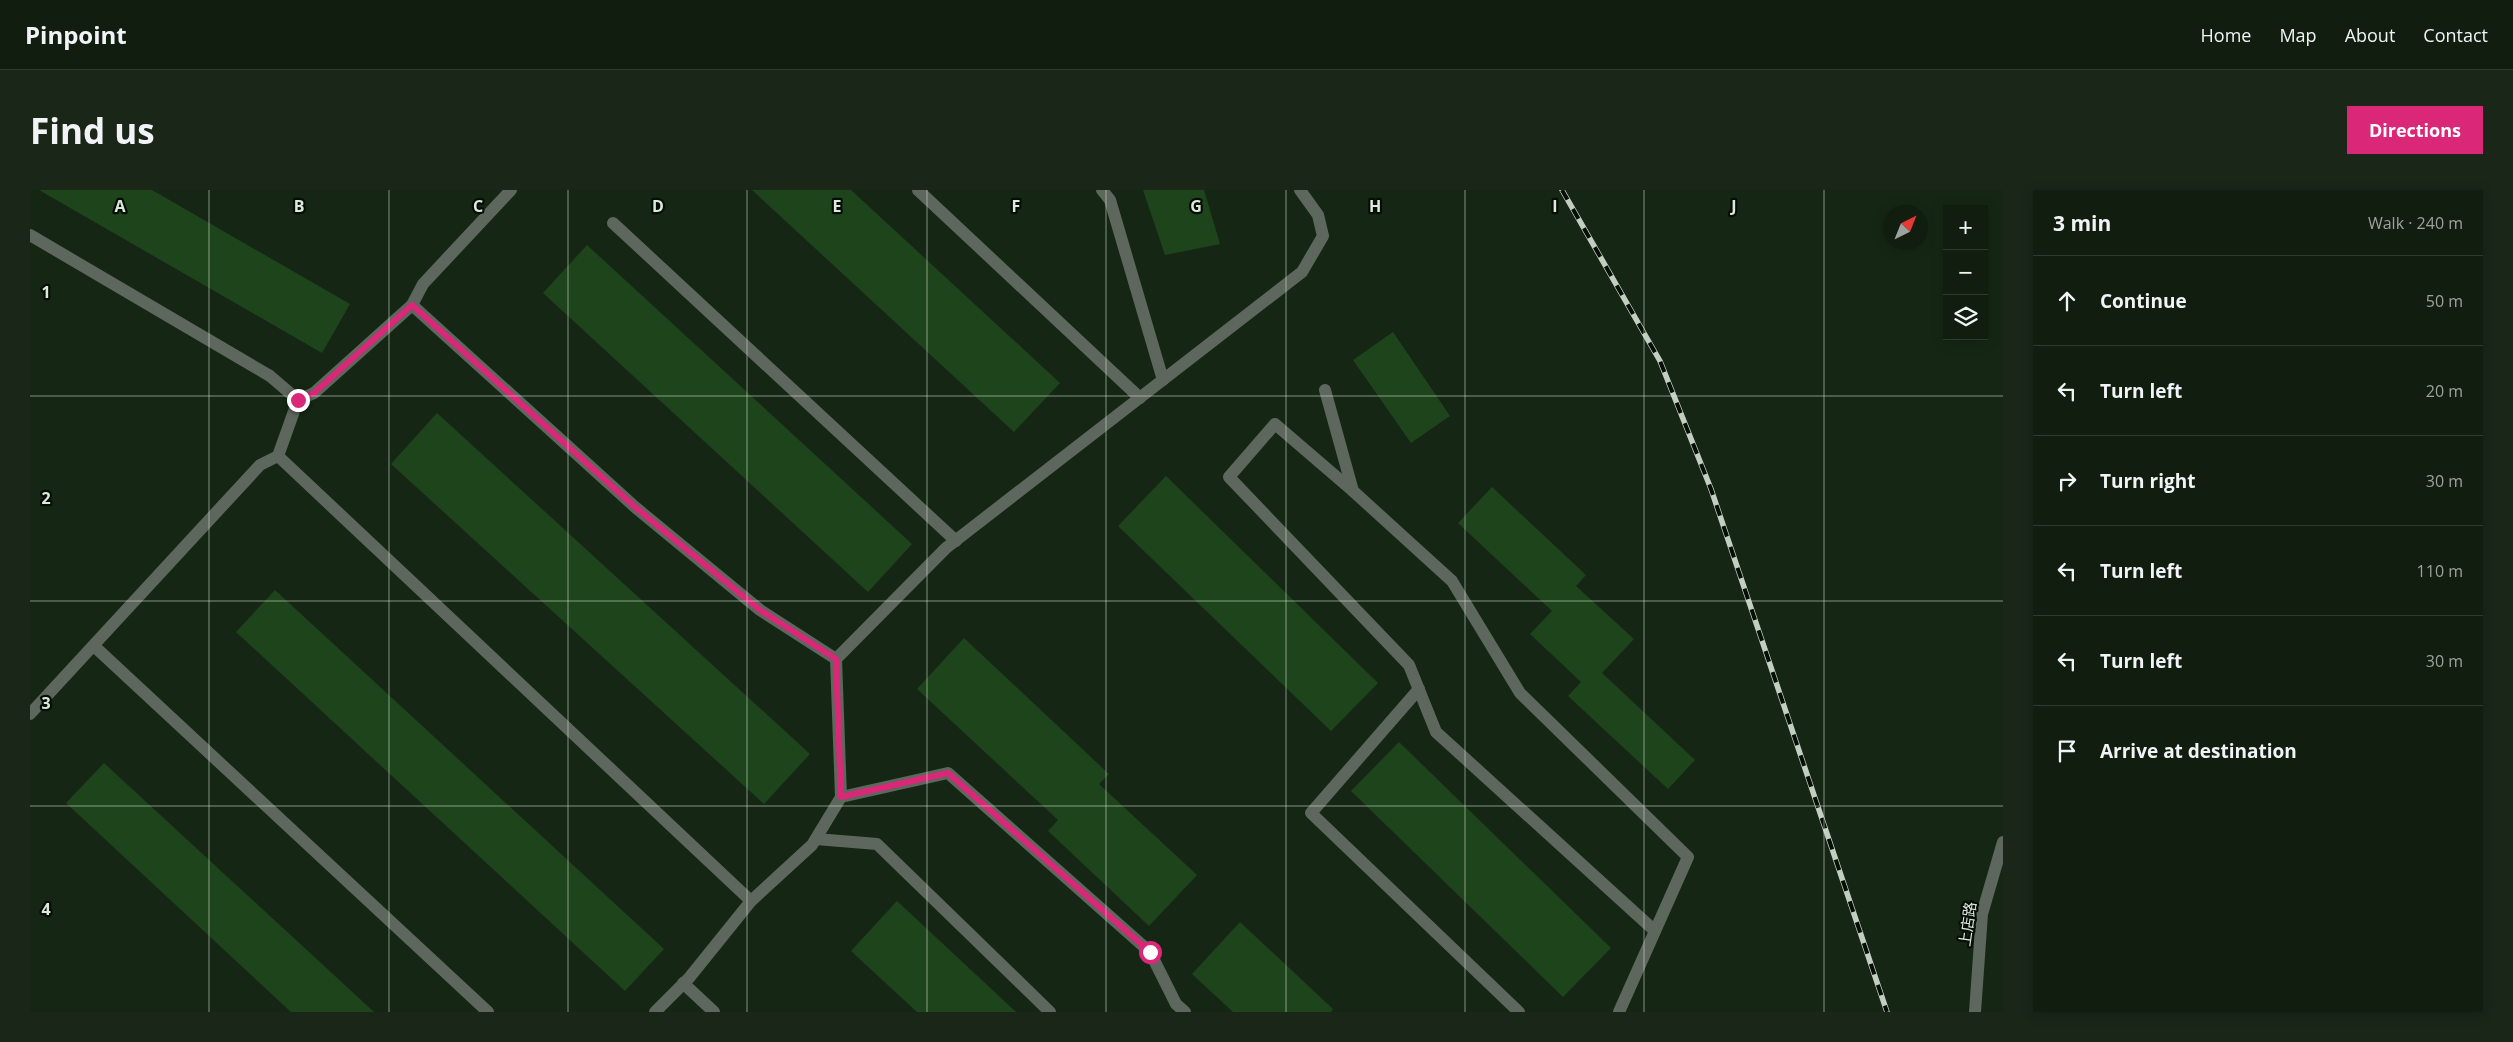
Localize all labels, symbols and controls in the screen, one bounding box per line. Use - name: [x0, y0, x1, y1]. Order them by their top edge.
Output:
- text: Pinpoint: [25, 18, 127, 51]
- text: Home: [2201, 23, 2251, 47]
- text: Map: [2279, 23, 2317, 47]
- text: About: [2345, 23, 2395, 47]
- text: Contact: [2423, 23, 2488, 47]
- button: Directions: [2347, 106, 2483, 154]
- text: Find us: [30, 107, 155, 154]
- text: A: [114, 195, 126, 217]
- text: B: [294, 195, 304, 217]
- text: C: [473, 195, 483, 217]
- text: D: [652, 195, 664, 217]
- text: E: [833, 195, 842, 217]
- text: F: [1012, 195, 1020, 217]
- text: G: [1190, 195, 1202, 217]
- text: H: [1369, 195, 1381, 217]
- text: I: [1552, 195, 1558, 217]
- text: J: [1729, 195, 1737, 217]
- north arrow: [1883, 205, 1928, 250]
- map controls: [1943, 205, 1988, 340]
- button: +: [1943, 205, 1988, 250]
- text: 3 min: [2053, 209, 2111, 237]
- text: Walk · 240 m: [2368, 212, 2463, 234]
- button: −: [1943, 250, 1988, 295]
- text: 1: [41, 281, 51, 303]
- icon: ahead: [2053, 287, 2081, 315]
- text: Continue: [2100, 288, 2187, 314]
- text: 50 m: [2426, 290, 2463, 312]
- button: layers: [1943, 295, 1988, 340]
- icon: left: [2053, 377, 2081, 405]
- text: Turn left: [2100, 378, 2182, 404]
- text: 20 m: [2426, 380, 2463, 402]
- route end: [287, 389, 310, 412]
- icon: right: [2053, 467, 2081, 495]
- text: Turn right: [2100, 468, 2195, 494]
- text: 30 m: [2426, 470, 2463, 492]
- text: 2: [41, 487, 51, 509]
- icon: left: [2053, 557, 2081, 585]
- text: Turn left: [2100, 558, 2182, 584]
- text: 110 m: [2417, 560, 2463, 582]
- icon: left: [2053, 647, 2081, 675]
- text: Turn left: [2100, 648, 2182, 674]
- text: 30 m: [2426, 650, 2463, 672]
- text: 3: [41, 692, 51, 714]
- icon: arrive: [2053, 737, 2081, 765]
- text: Arrive at destination: [2100, 738, 2297, 764]
- text: 4: [41, 898, 51, 920]
- street label: 上店路: [1954, 900, 1980, 948]
- route start: [1139, 941, 1162, 964]

